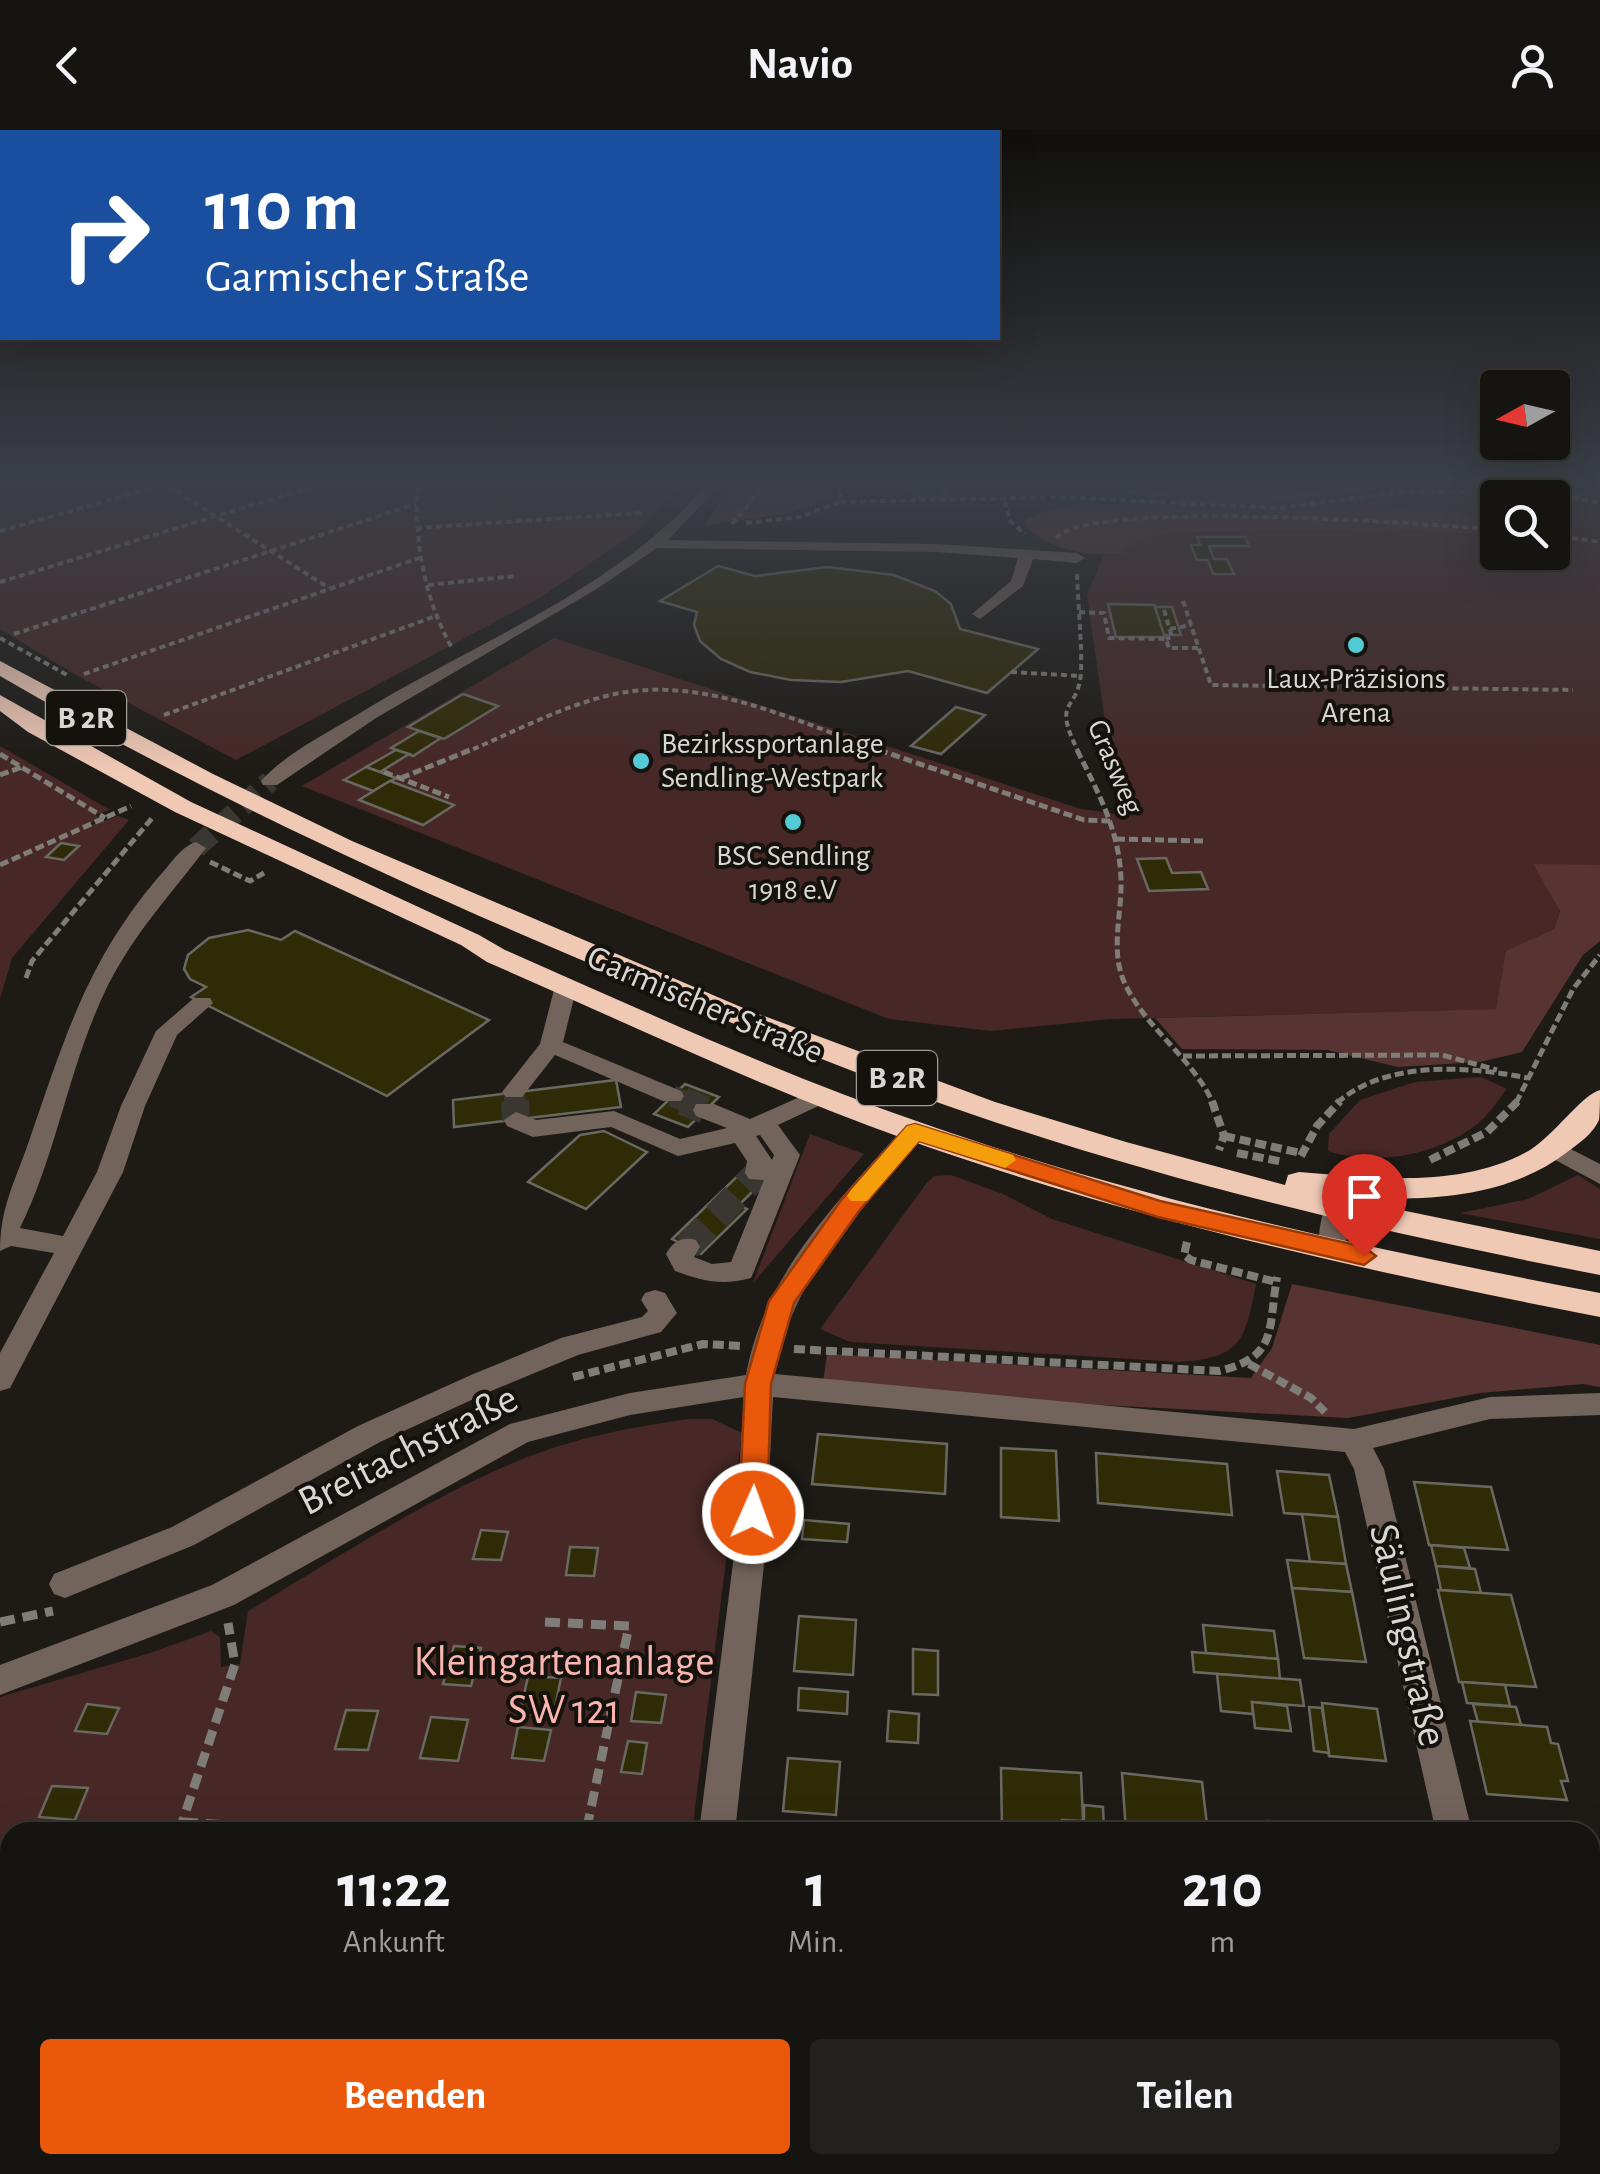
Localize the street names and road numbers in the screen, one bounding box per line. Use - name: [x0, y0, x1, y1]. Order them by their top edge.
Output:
- road number: B 2R: [46, 691, 126, 745]
- street label: Grasweg: [1082, 715, 1148, 819]
- street label: Garmischer Straße: [582, 940, 828, 1070]
- road number: B 2R: [857, 1051, 937, 1105]
- street label: Breitachstraße: [292, 1377, 524, 1523]
- street label: Säulingstraße: [1362, 1520, 1454, 1750]

